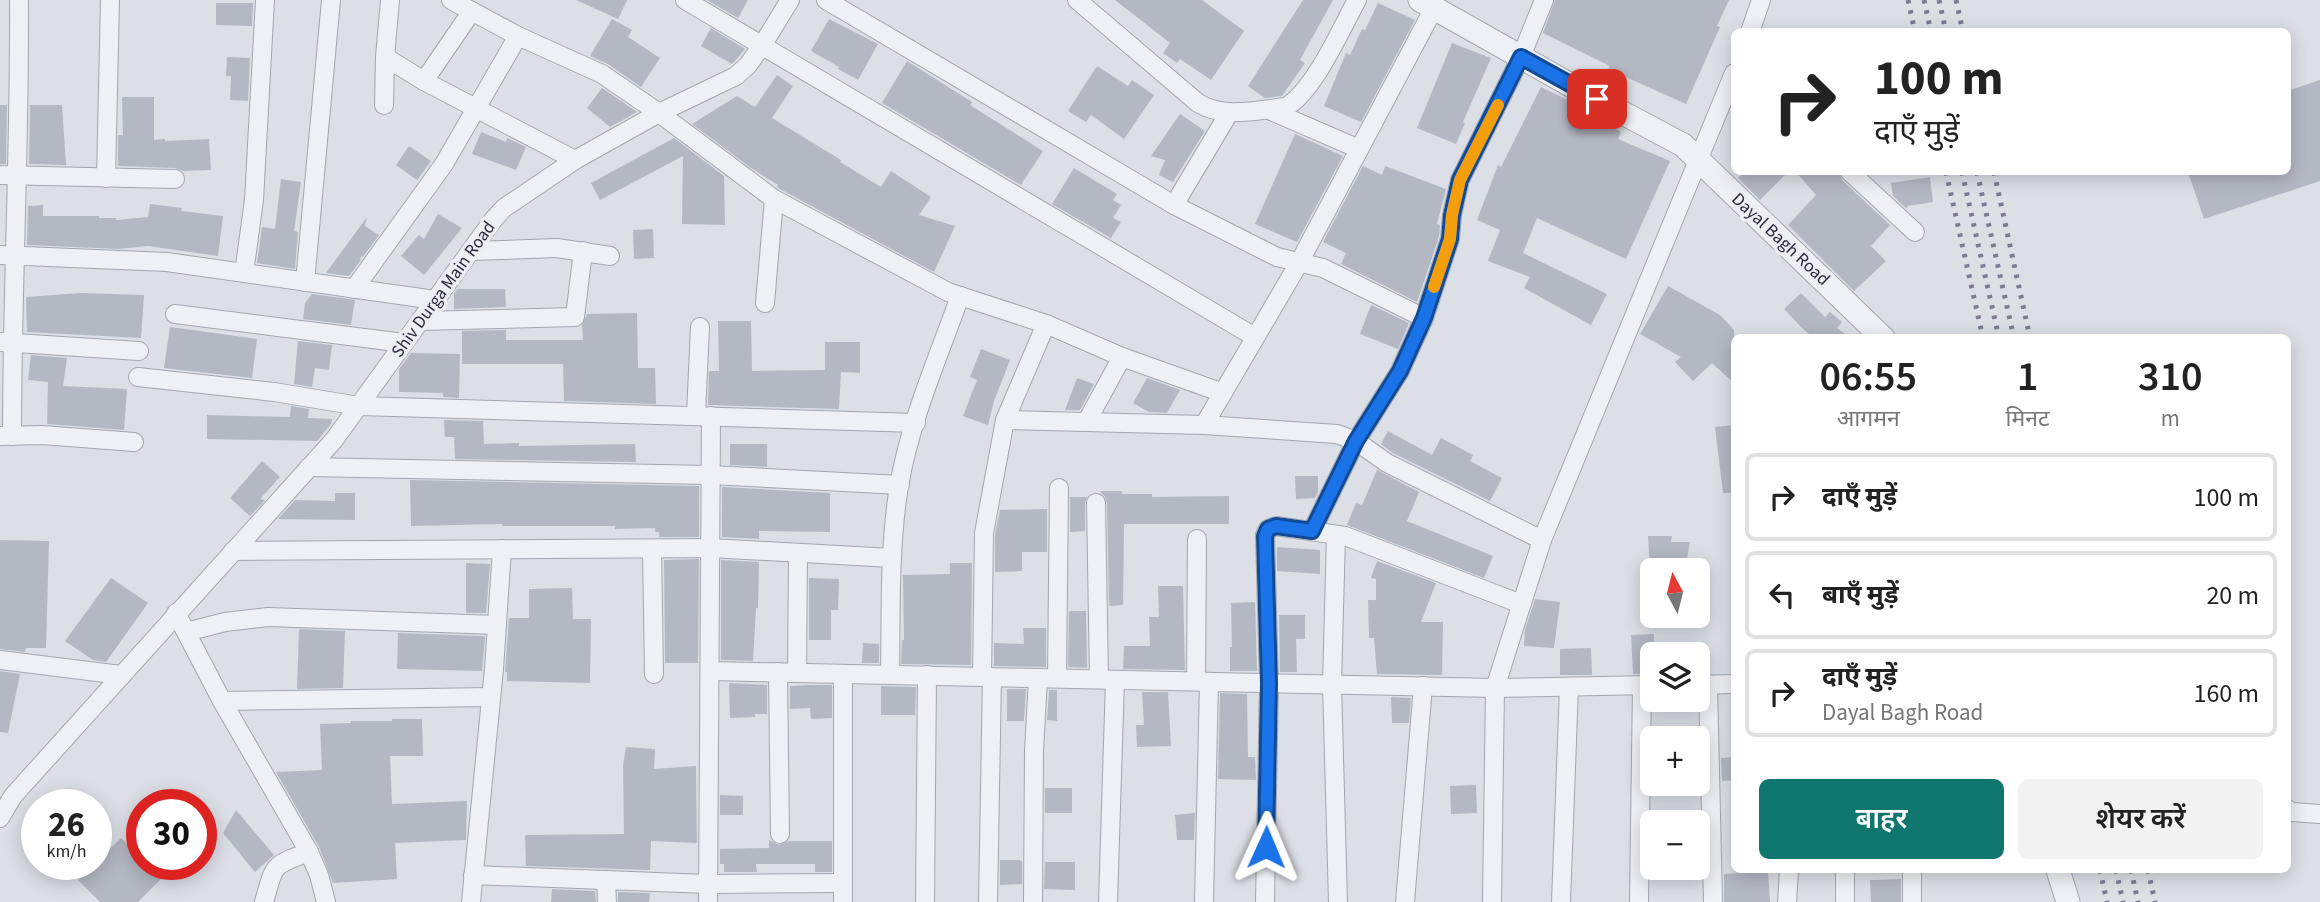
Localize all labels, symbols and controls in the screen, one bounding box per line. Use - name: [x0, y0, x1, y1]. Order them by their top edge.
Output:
- text: 100 m: [1874, 44, 2003, 114]
- icon: right: [1759, 56, 1850, 147]
- pin: [1567, 69, 1627, 129]
- icon: arrive: [1578, 80, 1616, 118]
- text: दाएँ मुड़ें: [1874, 109, 1960, 155]
- street label: Dayal Bagh Road: [1726, 187, 1835, 292]
- street label: Shiv Durga Main Road: [385, 216, 501, 363]
- text: 06:55: [1819, 347, 1917, 407]
- text: 1: [2017, 347, 2038, 407]
- text: 310: [2138, 347, 2203, 407]
- text: आगमन: [1837, 402, 1900, 435]
- text: मिनट: [2005, 402, 2050, 435]
- text: m: [2161, 402, 2180, 435]
- icon: right: [1763, 478, 1801, 516]
- text: दाएँ मुड़ें: [1822, 478, 1897, 515]
- text: 100 m: [2193, 479, 2259, 516]
- north arrow: [1640, 558, 1710, 628]
- map controls: [1640, 558, 1710, 880]
- icon: left: [1763, 576, 1801, 614]
- text: बाएँ मुड़ें: [1822, 576, 1899, 613]
- text: 20 m: [2206, 577, 2259, 614]
- button: layers: [1640, 642, 1710, 712]
- text: दाएँ मुड़ें: [1822, 658, 1897, 695]
- icon: right: [1763, 674, 1801, 712]
- text: 160 m: [2193, 675, 2259, 712]
- text: Dayal Bagh Road: [1822, 696, 1983, 729]
- button: +: [1640, 726, 1710, 796]
- button: बाहर: [1759, 779, 2004, 859]
- button: शेयर करें: [2018, 779, 2263, 859]
- speed limit sign: 30: [126, 789, 217, 880]
- text: 26: [48, 800, 85, 850]
- position arrow: [1229, 810, 1303, 884]
- button: −: [1640, 810, 1710, 880]
- text: km/h: [47, 839, 86, 864]

